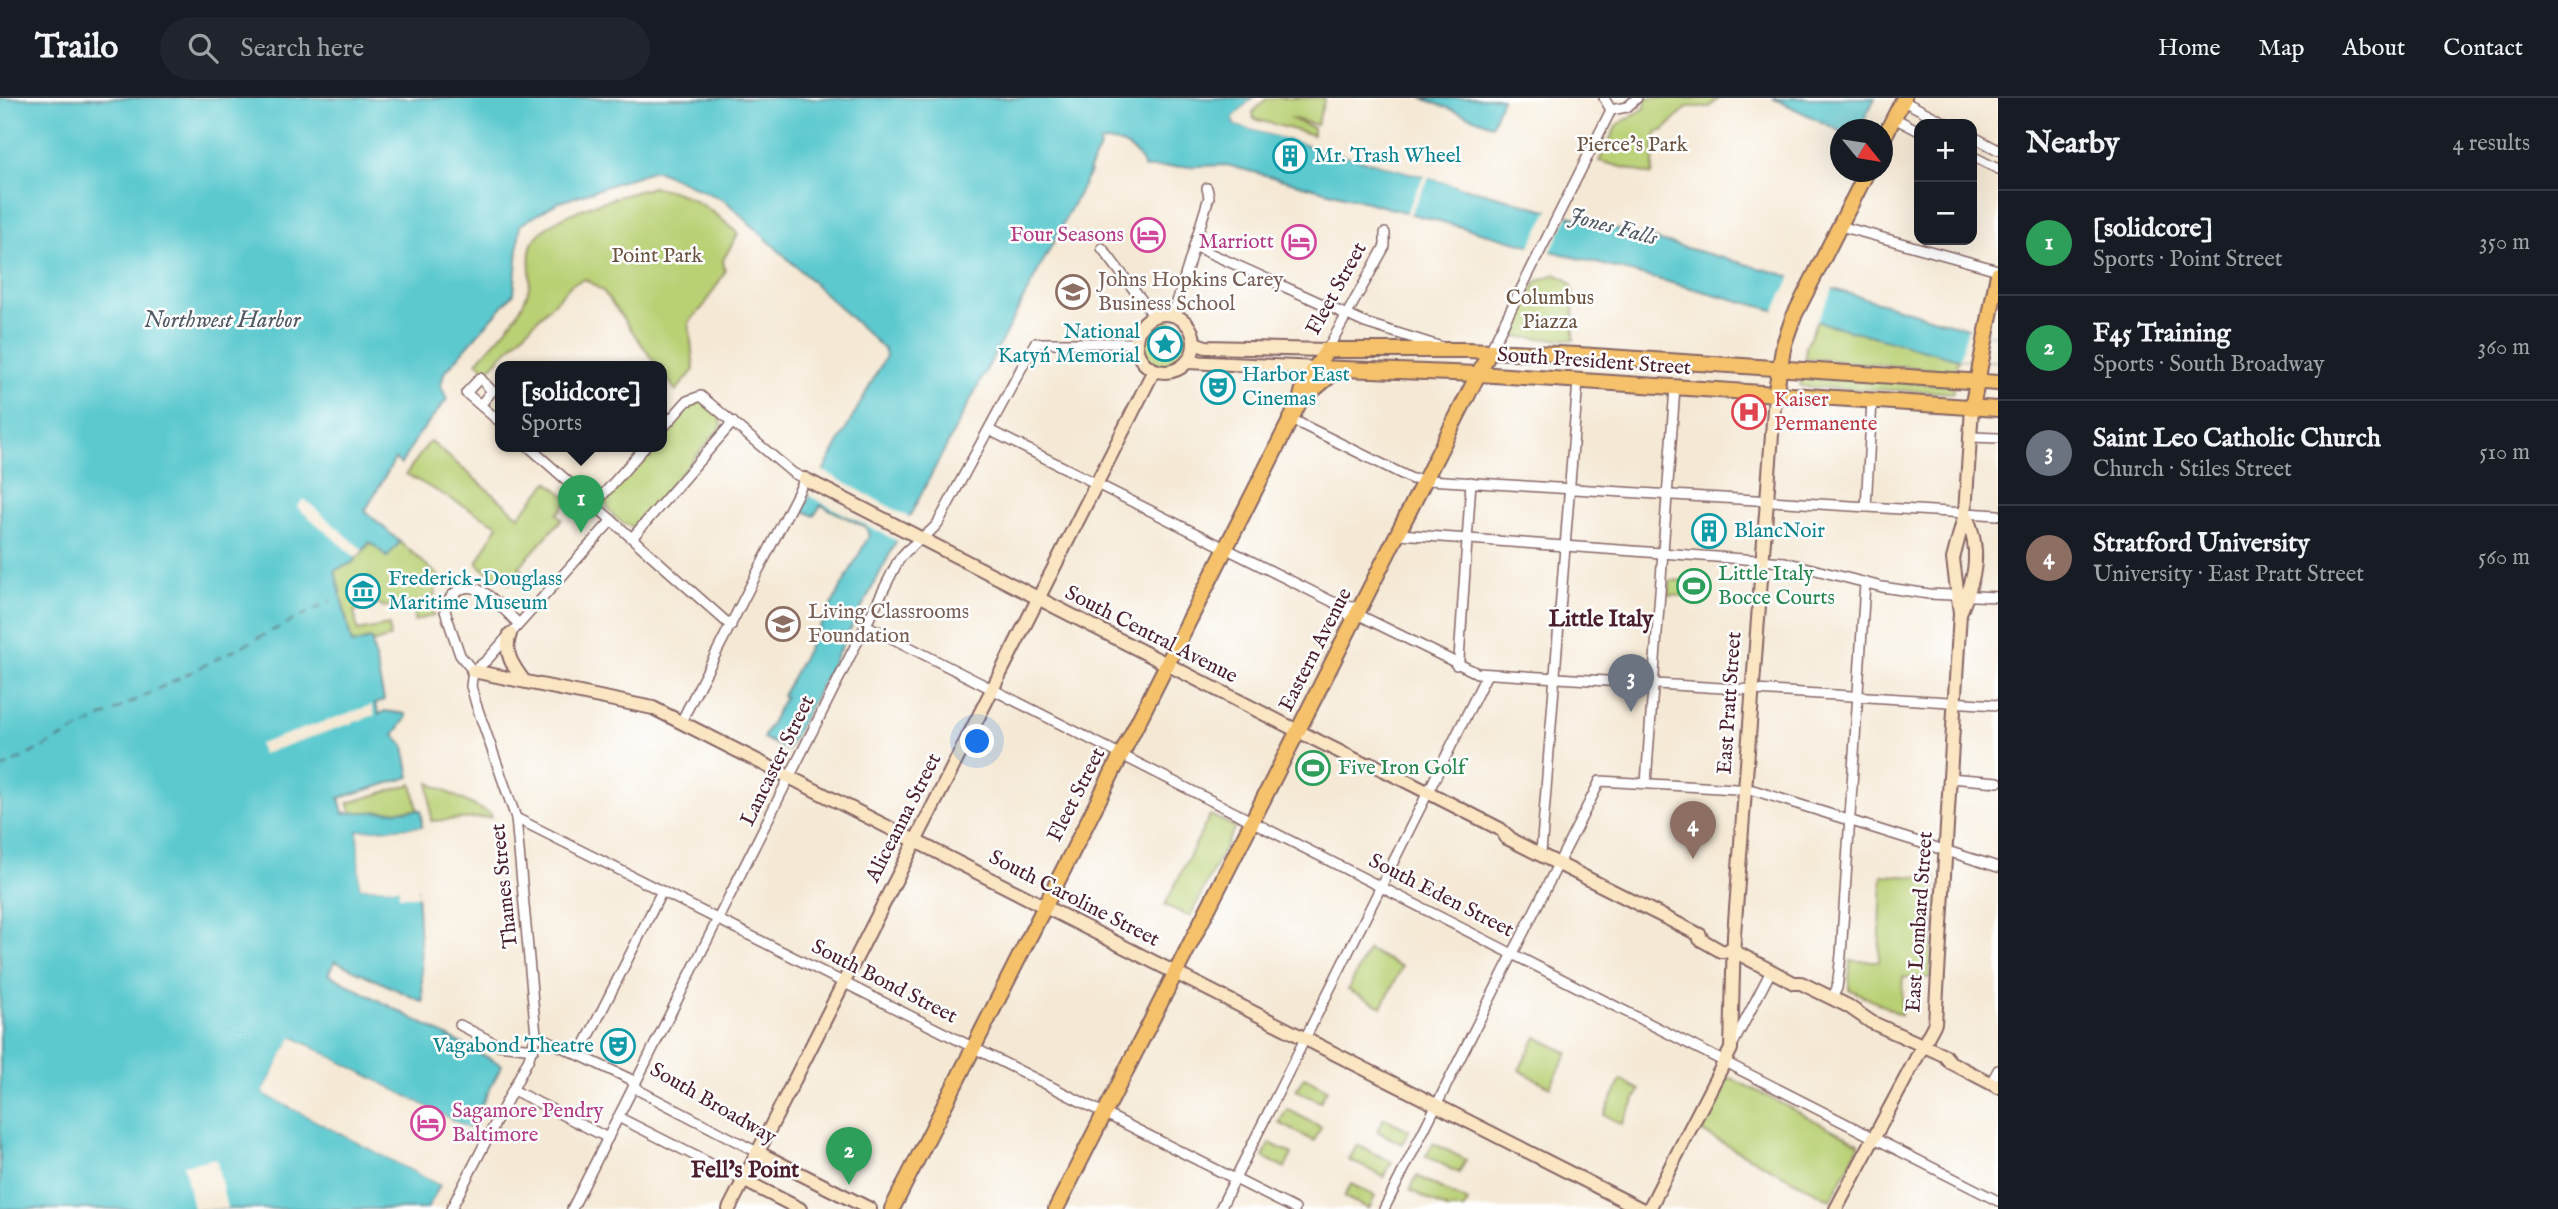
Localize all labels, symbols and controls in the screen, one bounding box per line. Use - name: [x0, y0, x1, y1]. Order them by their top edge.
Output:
- search box: [160, 17, 650, 80]
- text: Trailo: [35, 27, 118, 69]
- icon: search: [184, 29, 222, 67]
- text: Search here: [240, 32, 364, 65]
- text: Home: [2158, 33, 2221, 64]
- text: Map: [2259, 33, 2305, 64]
- text: About: [2343, 33, 2405, 64]
- text: Contact: [2443, 33, 2523, 64]
- north arrow: [1830, 119, 1893, 182]
- map controls: [1914, 119, 1977, 245]
- button: +: [1914, 119, 1977, 182]
- text: Nearby: [2026, 125, 2119, 163]
- text: 4 results: [2452, 129, 2530, 158]
- park label: Pierce’s Park: [1576, 132, 1689, 159]
- building icon: Mr. Trash Wheel: [1271, 137, 1309, 175]
- place label: Mr. Trash Wheel: [1314, 143, 1461, 170]
- button: −: [1914, 182, 1977, 245]
- water label: Jones Falls: [1566, 201, 1661, 253]
- text: [solidcore]: [2093, 212, 2213, 245]
- hotel icon: Four Seasons: [1129, 216, 1167, 254]
- place label: Four Seasons: [1010, 222, 1124, 249]
- hotel icon: Marriott: [1280, 223, 1318, 261]
- text: 1: [2045, 228, 2053, 257]
- text: 350 m: [2479, 228, 2530, 257]
- place label: Marriott: [1199, 229, 1274, 256]
- street label: Fleet Street: [1300, 238, 1374, 340]
- park label: Point Park: [611, 243, 703, 270]
- text: Sports · Point Street: [2093, 245, 2283, 274]
- place label: Johns Hopkins Carey Business School: [1096, 267, 1284, 318]
- school or university icon: Johns Hopkins Carey Business School: [1054, 273, 1092, 311]
- park label: Columbus Piazza: [1506, 285, 1594, 336]
- water label: Northwest Harbor: [144, 306, 302, 335]
- text: F45 Training: [2093, 317, 2231, 350]
- place label: National Katyń Memorial: [998, 319, 1140, 370]
- place icon: National Katyń Memorial: [1146, 325, 1184, 363]
- text: 2: [2044, 333, 2054, 362]
- text: 360 m: [2478, 333, 2530, 362]
- street label: South President Street: [1496, 342, 1692, 382]
- text: Sports · South Broadway: [2093, 350, 2325, 379]
- popup: [495, 361, 667, 452]
- place label: Harbor East Cinemas: [1242, 362, 1350, 413]
- theatre icon: Harbor East Cinemas: [1199, 368, 1237, 406]
- text: [solidcore]: [521, 376, 641, 409]
- place label: Kaiser Permanente: [1774, 387, 1878, 438]
- hospital icon: Kaiser Permanente: [1730, 393, 1768, 431]
- text: Sports: [521, 409, 582, 438]
- text: Saint Leo Catholic Church: [2093, 422, 2381, 455]
- text: 3: [2045, 438, 2053, 467]
- text: 510 m: [2479, 438, 2530, 467]
- text: Church · Stiles Street: [2093, 455, 2292, 484]
- pin: 1: [558, 475, 604, 533]
- building icon: BlancNoir: [1690, 512, 1728, 550]
- place label: BlancNoir: [1734, 518, 1825, 545]
- text: Stratford University: [2093, 527, 2310, 560]
- text: 4: [2043, 543, 2055, 572]
- text: 560 m: [2478, 543, 2530, 572]
- text: University · East Pratt Street: [2093, 560, 2364, 589]
- place label: Little Italy Bocce Courts: [1718, 561, 1835, 612]
- place label: Frederick-Douglass Maritime Museum: [388, 566, 562, 617]
- sports icon: Little Italy Bocce Courts: [1675, 567, 1713, 605]
- museum icon: Frederick-Douglass Maritime Museum: [344, 572, 382, 610]
- street label: South Central Avenue: [1060, 580, 1242, 690]
- street label: Eastern Avenue: [1273, 583, 1359, 717]
- place label: Living Classrooms Foundation: [808, 599, 969, 650]
- school or university icon: Living Classrooms Foundation: [764, 605, 802, 643]
- district label: Little Italy: [1549, 605, 1654, 634]
- street label: East Pratt Street: [1712, 631, 1748, 775]
- pin: 3: [1608, 654, 1654, 712]
- street label: Lancaster Street: [735, 691, 821, 831]
- your location: [960, 724, 994, 758]
- street label: Fleet Street: [1042, 743, 1112, 847]
- street label: Aliceanna Street: [859, 749, 948, 888]
- sports icon: Five Iron Golf: [1294, 749, 1332, 787]
- place label: Five Iron Golf: [1338, 755, 1469, 782]
- pin: 4: [1670, 801, 1716, 859]
- street label: Thames Street: [485, 822, 525, 950]
- street label: East Lombard Street: [1900, 831, 1940, 1013]
- street label: South Caroline Street: [984, 844, 1164, 954]
- street label: South Eden Street: [1364, 848, 1518, 944]
- street label: South Bond Street: [807, 934, 961, 1030]
- theatre icon: Vagabond Theatre: [599, 1027, 637, 1065]
- place label: Vagabond Theatre: [432, 1033, 594, 1060]
- street label: South Broadway: [645, 1057, 782, 1151]
- place label: Sagamore Pendry Baltimore: [452, 1098, 604, 1149]
- hotel icon: Sagamore Pendry Baltimore: [409, 1104, 447, 1142]
- pin: 2: [826, 1127, 872, 1185]
- district label: Fell's Point: [691, 1156, 799, 1185]

